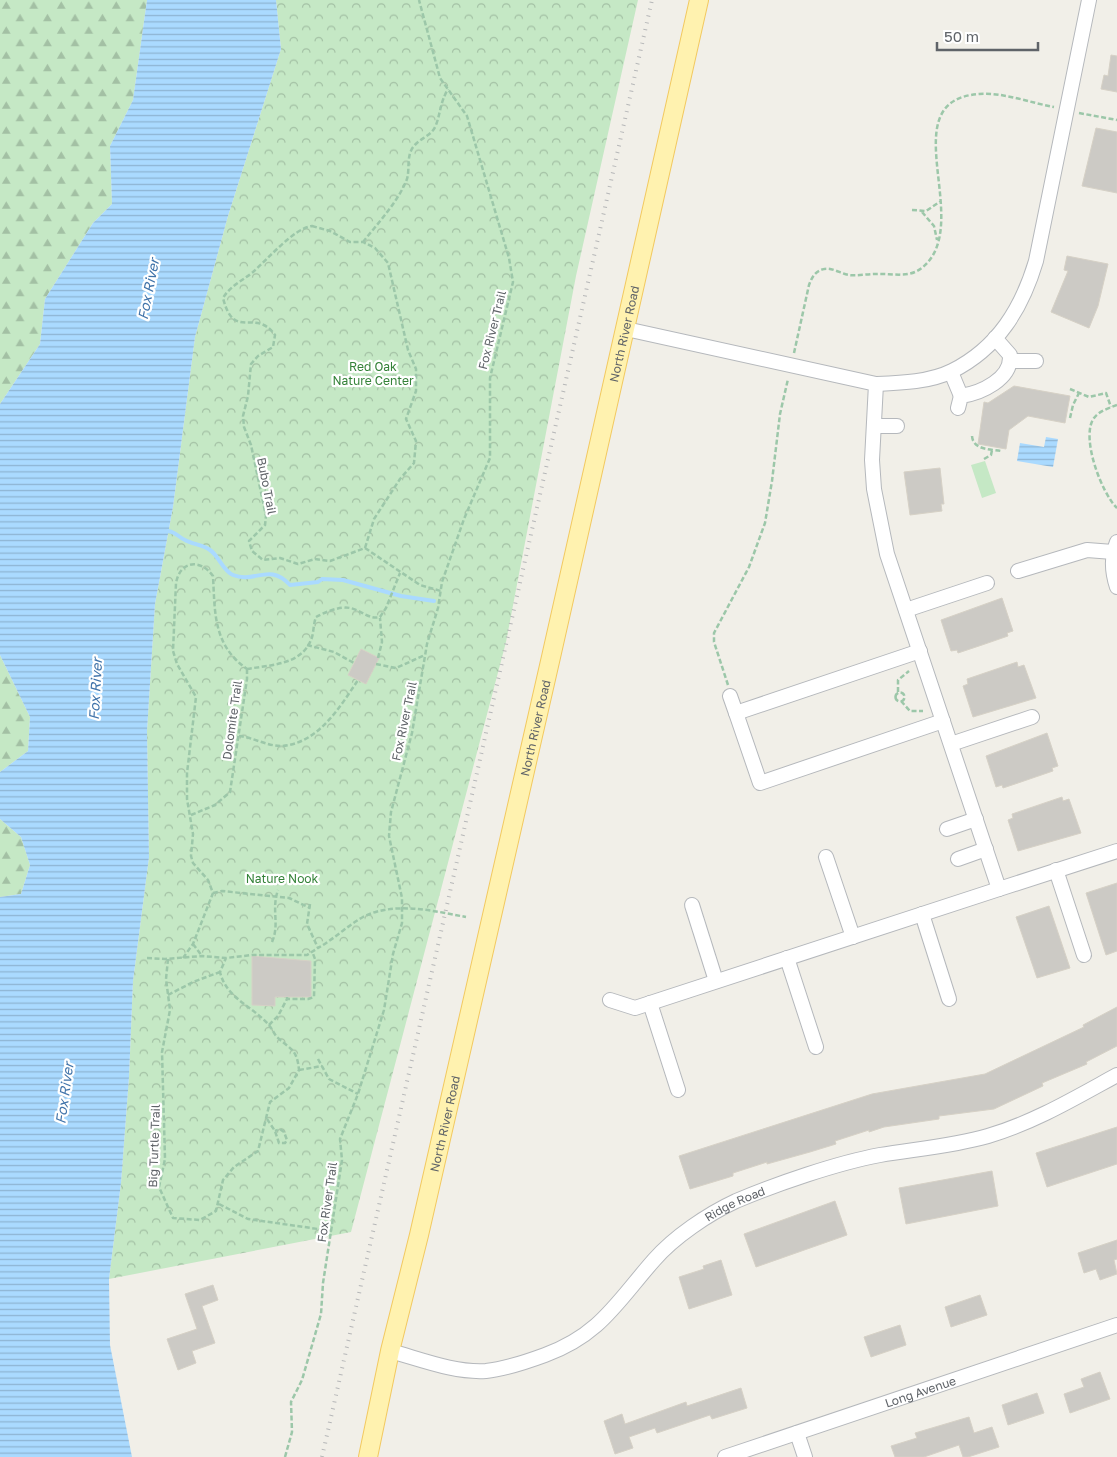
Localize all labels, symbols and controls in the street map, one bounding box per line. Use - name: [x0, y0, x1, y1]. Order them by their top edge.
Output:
- scale bar: [937, 20, 1038, 52]
- text: 50 m: [944, 27, 979, 45]
- water label: Fox River: [134, 254, 163, 321]
- street label: North River Road: [606, 284, 642, 383]
- street label: Fox River Trail: [475, 289, 509, 371]
- park label: Red Oak Nature Center: [332, 359, 414, 388]
- street label: Bubo Trail: [254, 456, 280, 516]
- water label: Fox River: [85, 655, 105, 720]
- street label: North River Road: [517, 678, 553, 778]
- street label: Dolomite Trail: [219, 679, 245, 761]
- street label: Fox River Trail: [388, 680, 420, 762]
- park label: Nature Nook: [246, 871, 319, 886]
- water label: Fox River: [51, 1059, 77, 1125]
- street label: North River Road: [426, 1074, 463, 1173]
- street label: Big Turtle Trail: [145, 1104, 163, 1188]
- street label: Fox River Trail: [314, 1161, 340, 1243]
- street label: Ridge Road: [701, 1183, 767, 1224]
- street label: Long Avenue: [883, 1372, 958, 1410]

